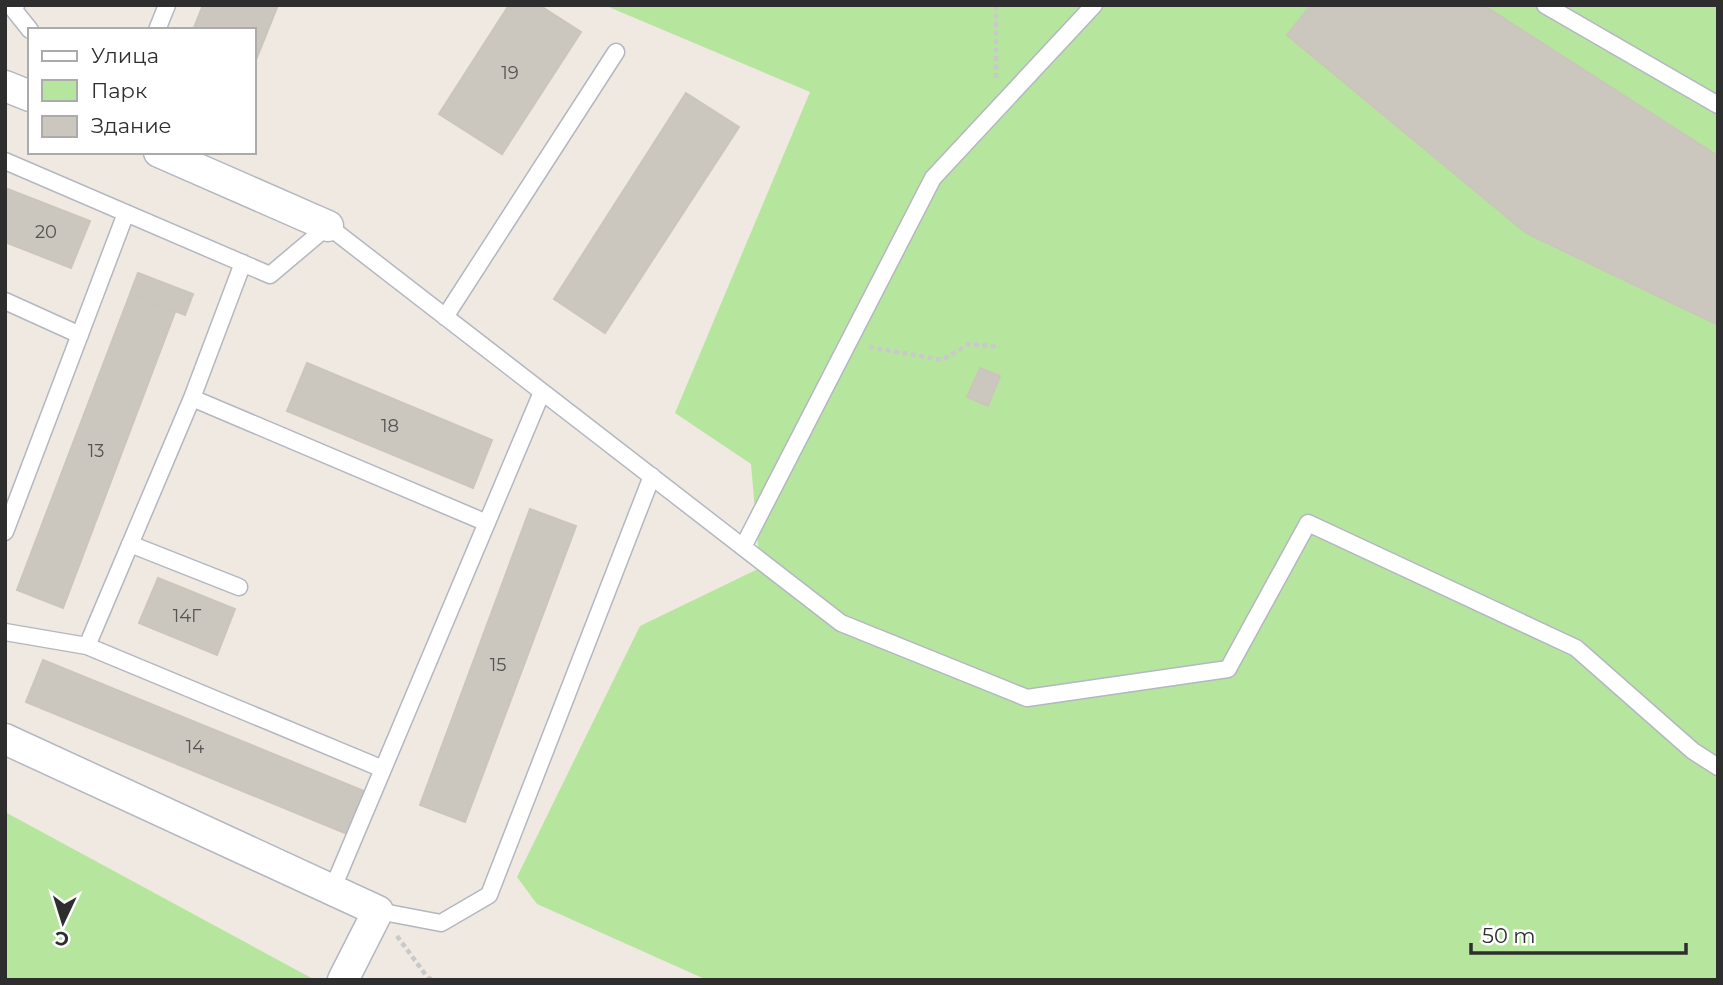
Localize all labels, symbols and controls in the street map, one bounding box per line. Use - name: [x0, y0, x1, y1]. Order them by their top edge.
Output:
- legend: [28, 28, 256, 154]
- text: Улица: [91, 43, 159, 68]
- house number: 19: [501, 62, 519, 84]
- text: Парк: [91, 78, 147, 103]
- text: Здание: [91, 113, 172, 138]
- house number: 20: [35, 221, 57, 243]
- house number: 18: [381, 415, 399, 437]
- house number: 13: [88, 440, 104, 462]
- house number: 14Г: [173, 605, 202, 627]
- house number: 15: [490, 654, 506, 676]
- house number: 14: [186, 736, 204, 758]
- north arrow: [28, 887, 98, 957]
- scale bar: [1471, 912, 1686, 956]
- text: 50 m: [1482, 923, 1536, 948]
- text: С: [54, 926, 70, 950]

